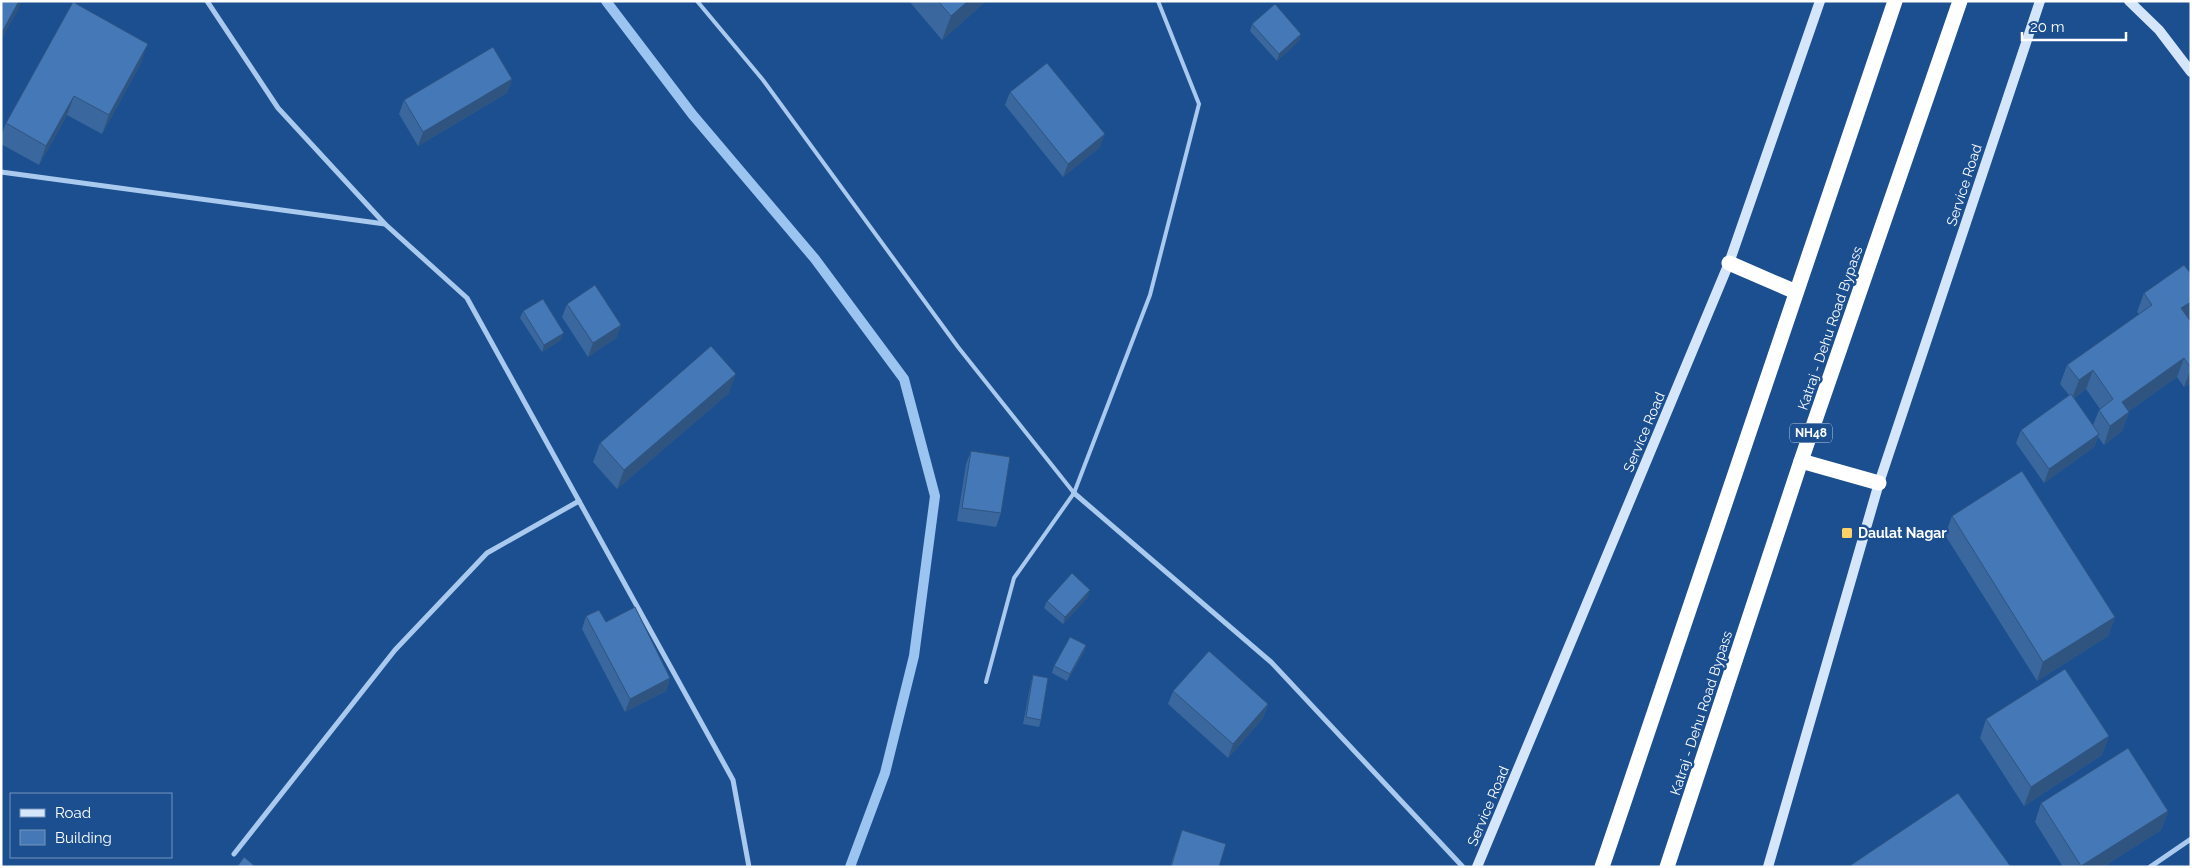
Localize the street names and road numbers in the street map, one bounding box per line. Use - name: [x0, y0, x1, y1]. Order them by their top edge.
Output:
- street label: Service Road: [1943, 142, 1985, 228]
- street label: Katraj - Dehu Road Bypass: [1794, 244, 1866, 412]
- street label: Service Road: [1620, 390, 1668, 474]
- road number: NH48: [1790, 423, 1832, 442]
- street label: Katraj - Dehu Road Bypass: [1667, 629, 1735, 797]
- street label: Service Road: [1464, 764, 1512, 848]

